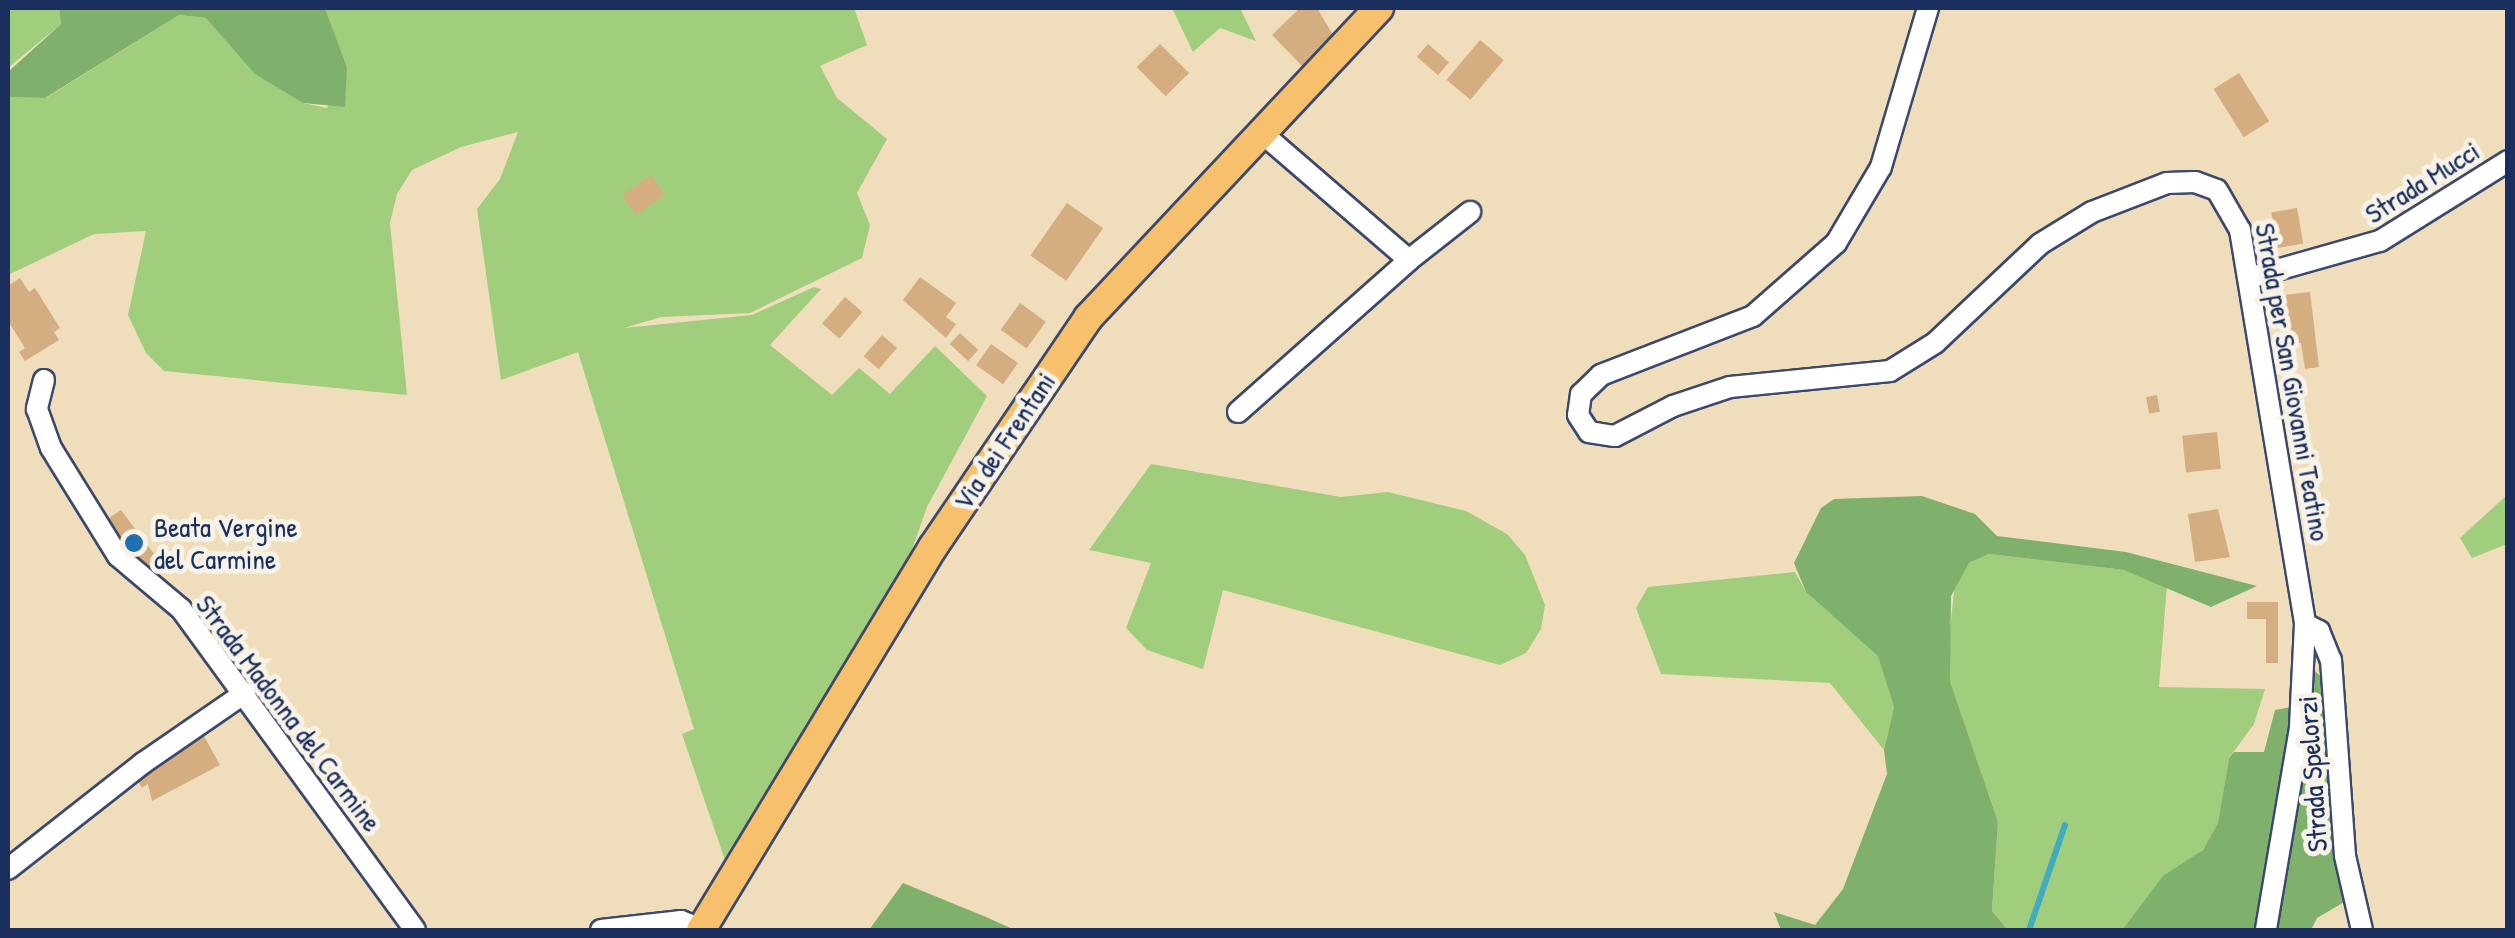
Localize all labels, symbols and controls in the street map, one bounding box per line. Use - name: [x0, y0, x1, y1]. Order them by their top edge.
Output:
- street label: Strada Mucci: [2359, 134, 2485, 230]
- street label: Strada per San Giovanni Teatino: [2248, 220, 2338, 544]
- street label: Via dei Frentani: [946, 366, 1062, 516]
- place label: Beata Vergine del Carmine: [154, 510, 298, 576]
- marker: Beata Vergine del Carmine: [123, 532, 145, 554]
- street label: Strada Madonna del Carmine: [189, 588, 389, 838]
- street label: Strada Spelorzi: [2290, 695, 2334, 853]

